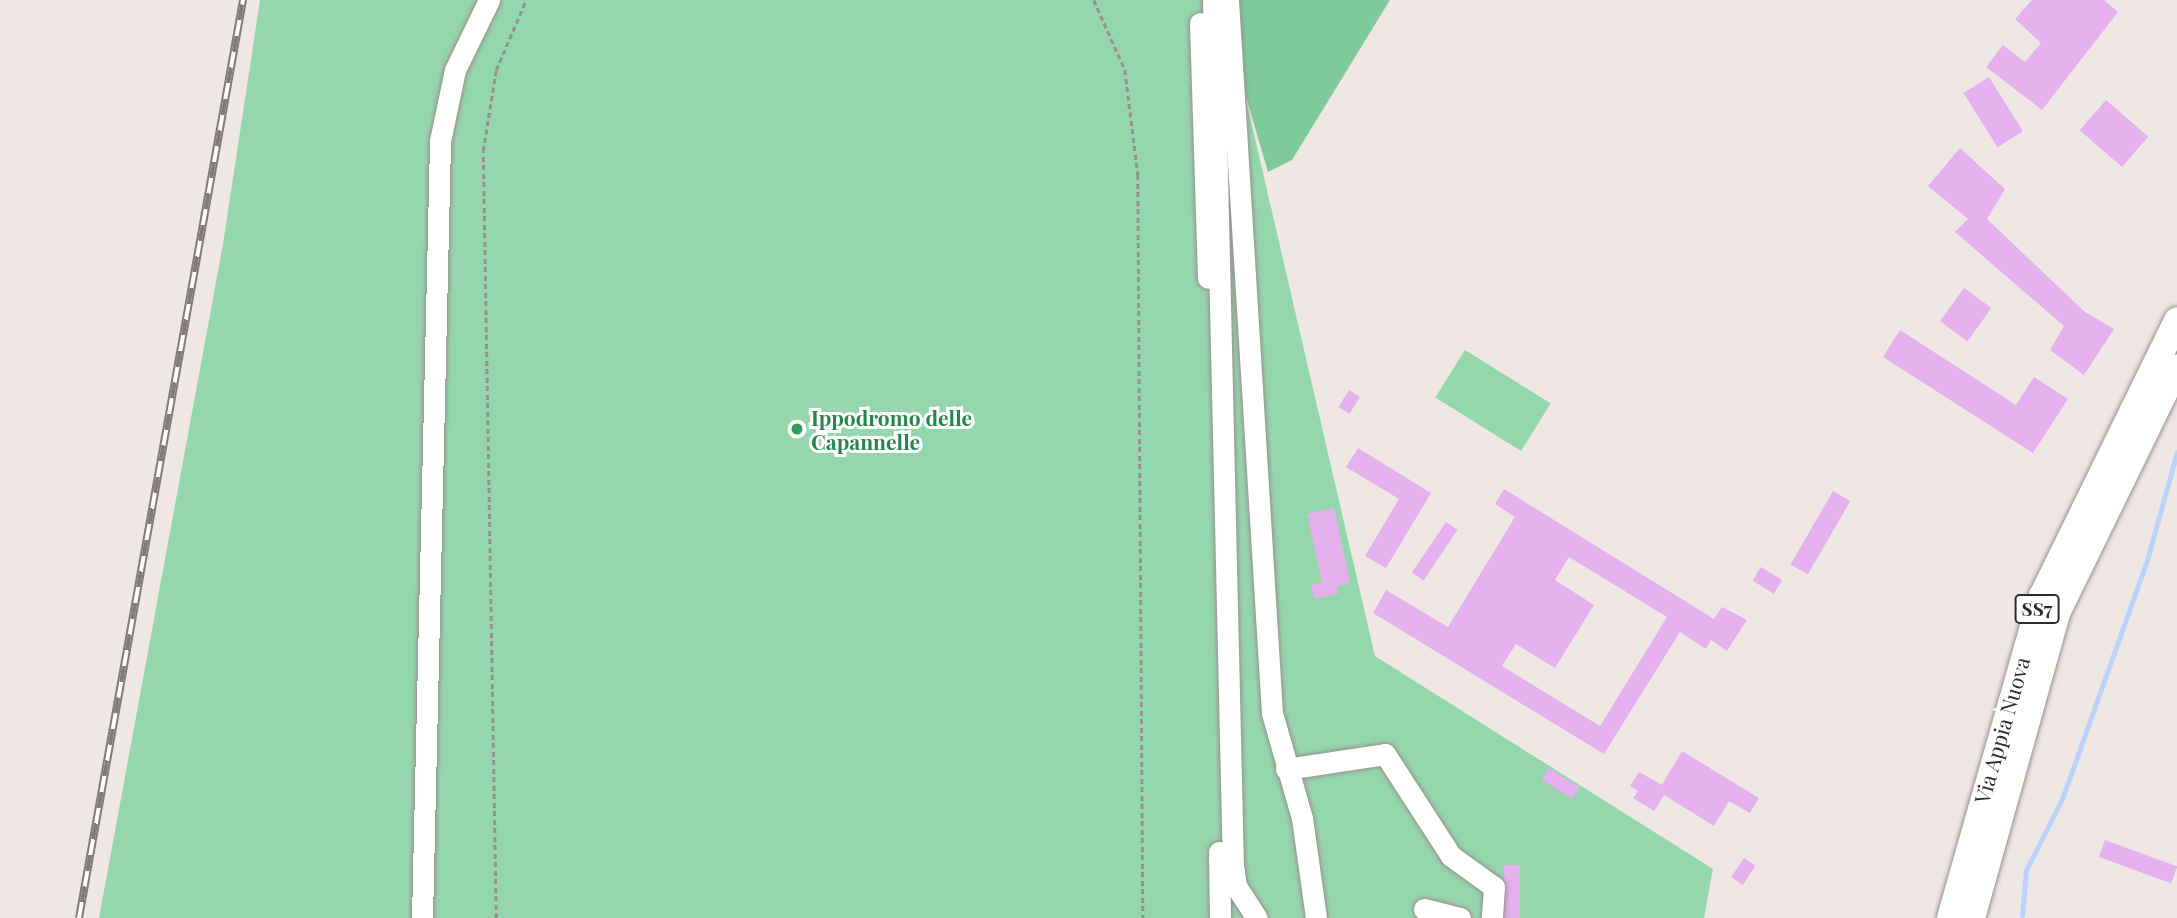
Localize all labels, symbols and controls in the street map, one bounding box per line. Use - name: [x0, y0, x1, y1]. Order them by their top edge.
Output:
- place label: Ippodromo delle Capannelle: [811, 404, 972, 454]
- marker: Ippodromo delle Capannelle: [789, 421, 805, 437]
- road number: SS7: [2014, 594, 2060, 624]
- street label: Via Appia Nuova: [1968, 653, 2034, 807]

